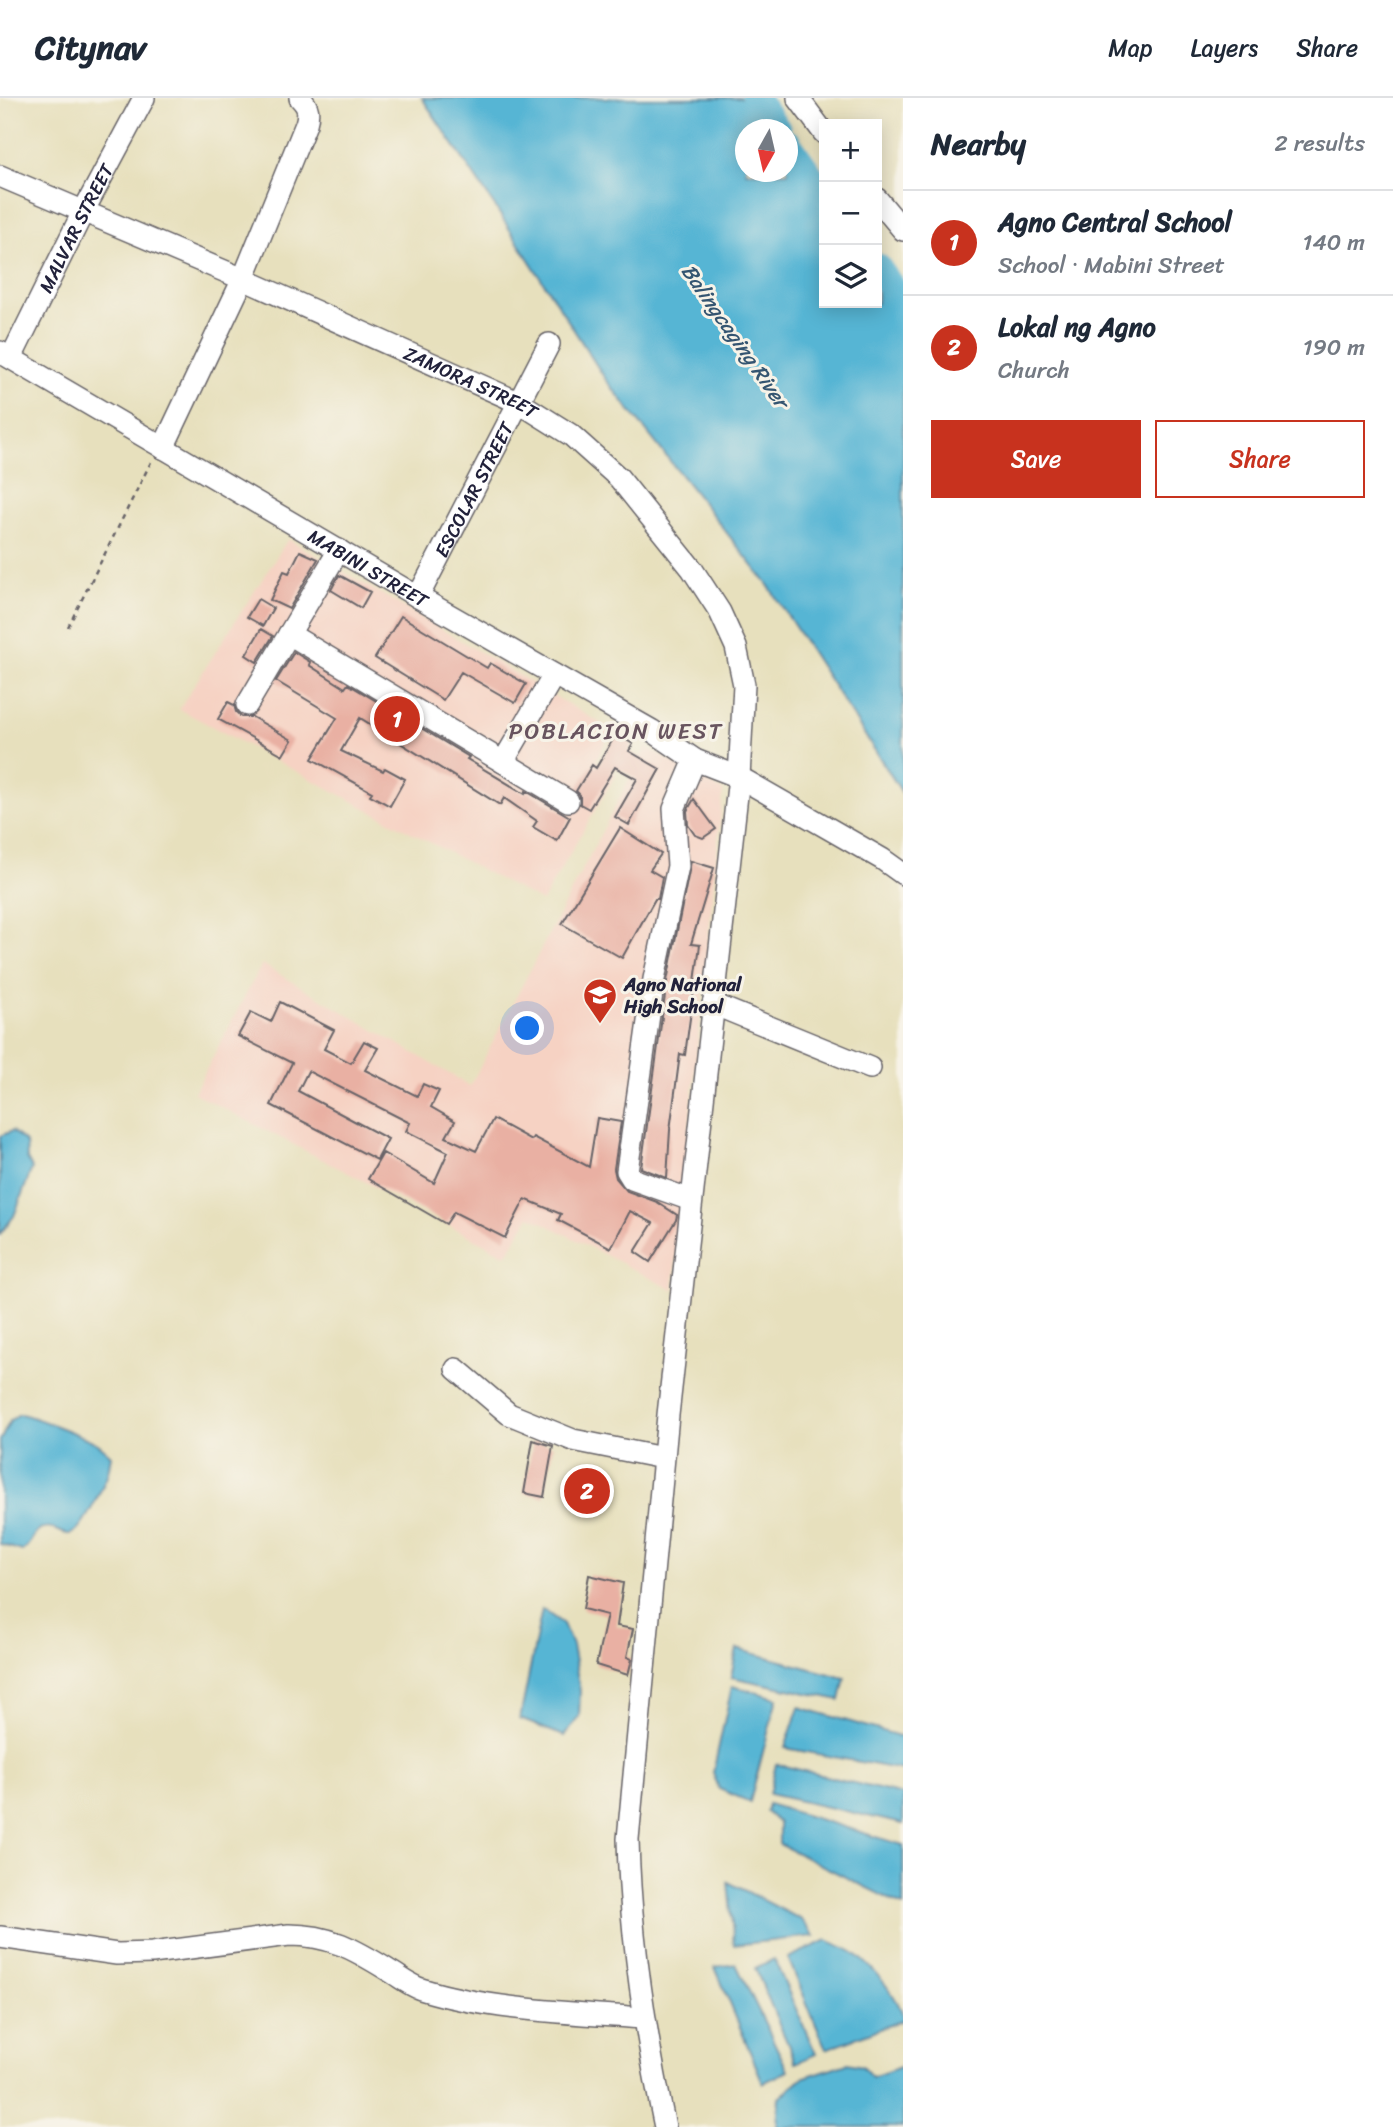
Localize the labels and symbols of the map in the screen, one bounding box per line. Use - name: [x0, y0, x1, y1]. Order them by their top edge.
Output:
- north arrow: [735, 119, 798, 182]
- street label: MALVAR STREET: [30, 157, 123, 299]
- water label: Balingcaging River: [671, 256, 801, 419]
- street label: ZAMORA STREET: [398, 337, 546, 428]
- street label: ESCOLAR STREET: [425, 415, 523, 563]
- street label: MABINI STREET: [301, 520, 436, 617]
- pin: 1: [374, 693, 420, 745]
- district label: POBLACION WEST: [508, 711, 724, 752]
- place label: Agno National High School: [623, 968, 743, 1023]
- school or university icon: Agno National High School: [581, 976, 619, 1025]
- your location: [510, 1011, 544, 1045]
- pin: 2: [564, 1465, 610, 1517]

